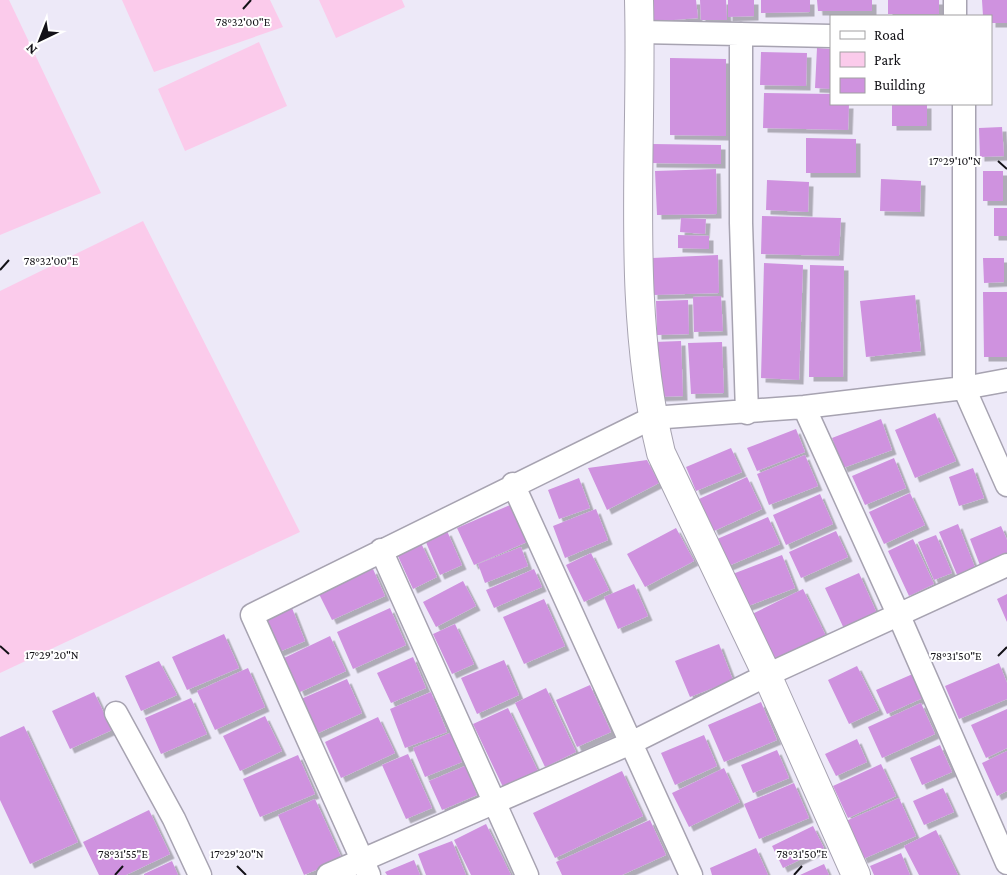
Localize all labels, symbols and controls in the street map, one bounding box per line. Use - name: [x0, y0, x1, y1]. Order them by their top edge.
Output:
- north arrow: [15, 15, 65, 65]
- text: 78°32'00"E: [216, 15, 271, 29]
- legend: [830, 15, 992, 105]
- text: Road: [874, 27, 905, 43]
- text: N: [22, 40, 40, 59]
- text: Park: [874, 52, 901, 68]
- text: Building: [874, 77, 925, 94]
- text: 17°29'10"N: [929, 154, 981, 168]
- text: 78°32'00"E: [24, 254, 79, 268]
- text: 17°29'20"N: [25, 648, 79, 662]
- text: 78°31'50"E: [930, 649, 982, 663]
- text: 78°31'55"E: [98, 847, 149, 861]
- text: 17°29'20"N: [210, 847, 264, 861]
- text: 78°31'50"E: [776, 847, 828, 861]

